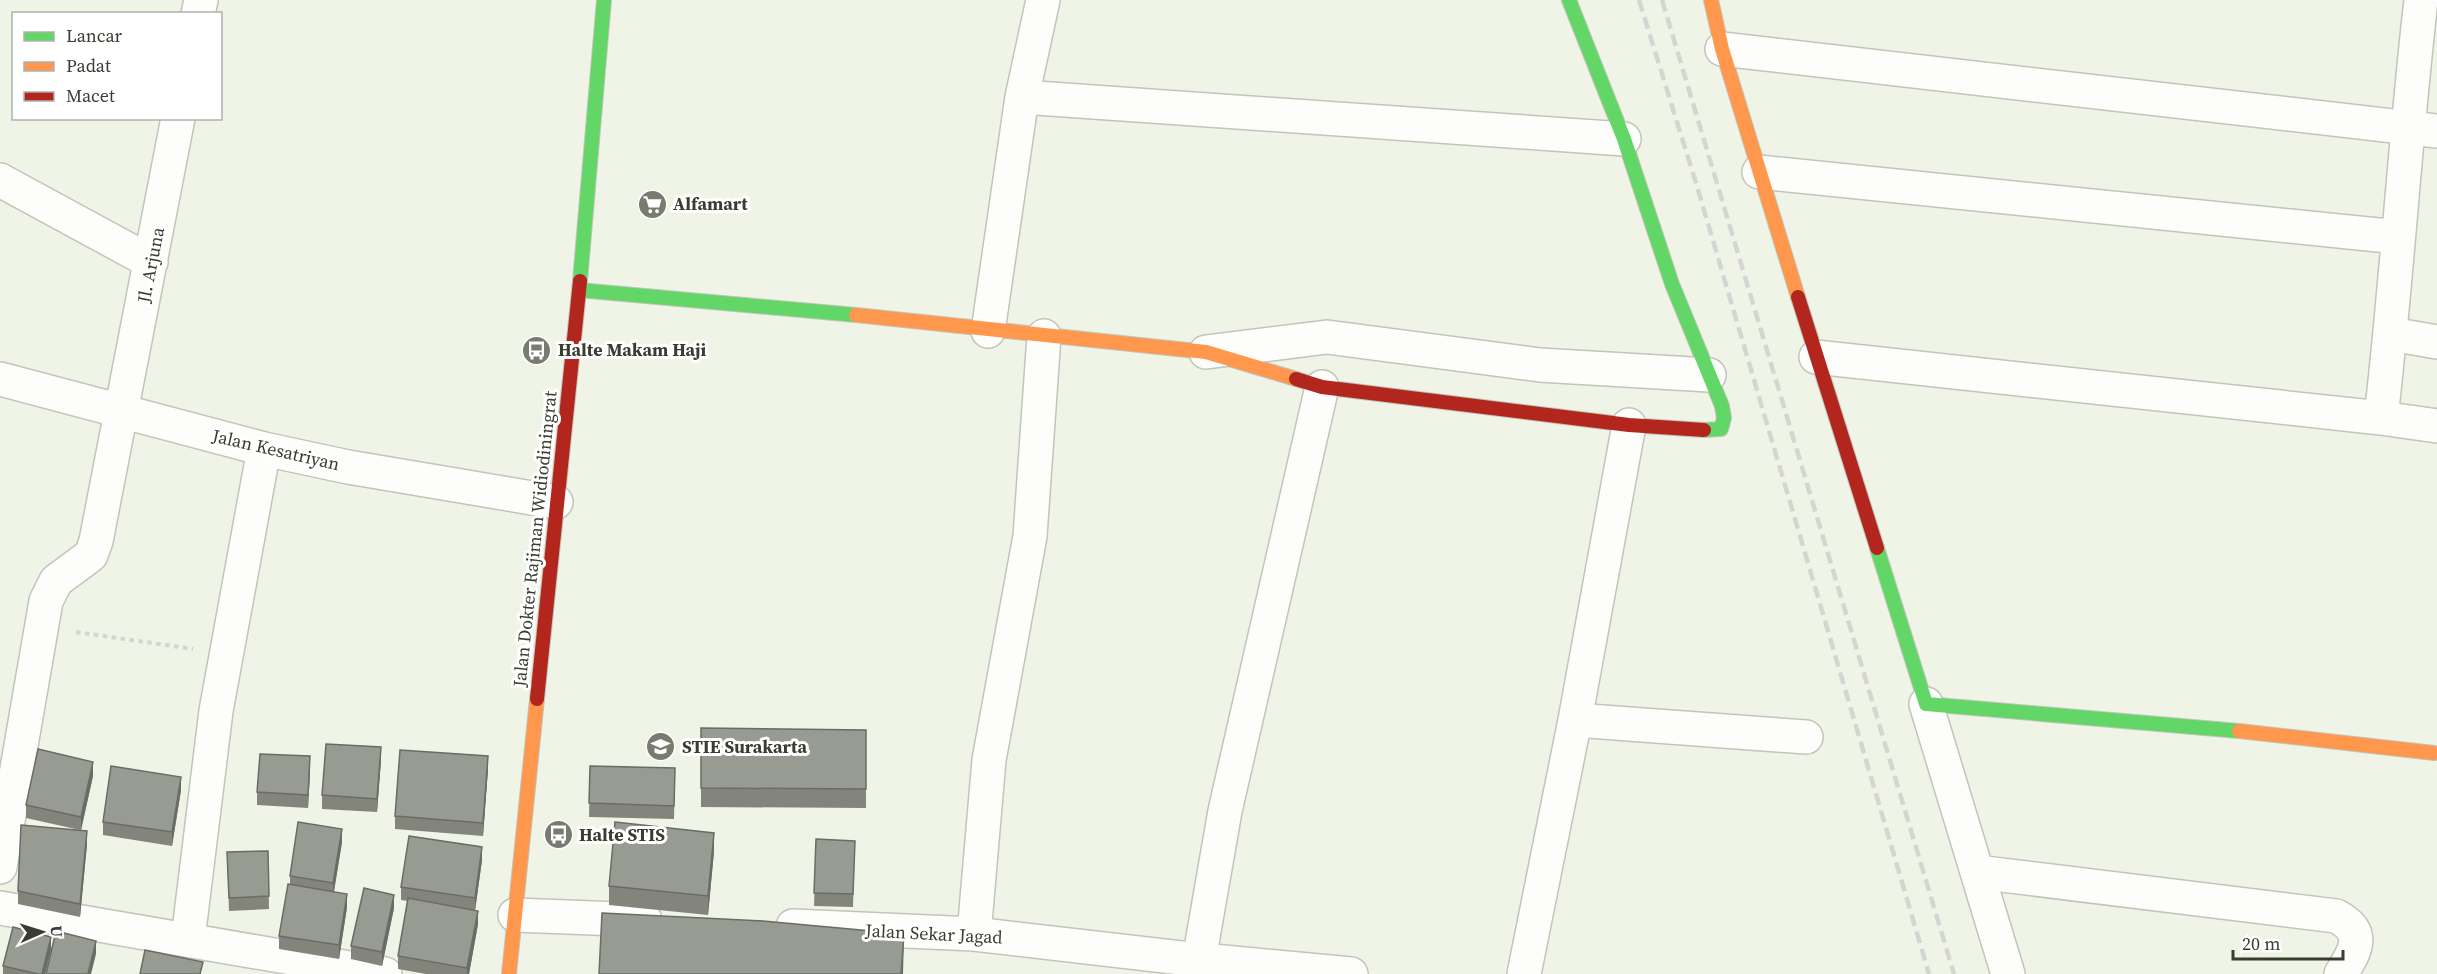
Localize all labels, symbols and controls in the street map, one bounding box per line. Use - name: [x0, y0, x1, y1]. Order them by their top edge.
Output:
- legend: [12, 12, 222, 120]
- text: Lancar: [66, 23, 123, 48]
- text: Padat: [66, 53, 111, 78]
- text: Macet: [66, 83, 115, 108]
- supermarket icon: Alfamart: [636, 188, 668, 220]
- place label: Alfamart: [673, 191, 748, 216]
- street label: Jl. Arjuna: [131, 224, 170, 306]
- bus stop icon: Halte Makam Haji: [521, 334, 553, 366]
- place label: Halte Makam Haji: [558, 337, 707, 362]
- street label: Jalan Dokter Rajiman Widiodiningrat: [506, 390, 562, 689]
- street label: Jalan Kesatriyan: [209, 422, 342, 476]
- school or university icon: STIE Surakarta: [645, 731, 677, 763]
- place label: STIE Surakarta: [682, 734, 808, 759]
- bus stop icon: Halte STIS: [542, 819, 574, 851]
- place label: Halte STIS: [579, 822, 665, 847]
- north arrow: [12, 902, 72, 962]
- street label: Jalan Sekar Jagad: [864, 917, 1003, 950]
- scale bar: [2233, 923, 2342, 961]
- text: U: [46, 925, 68, 938]
- text: 20 m: [2242, 931, 2280, 956]

